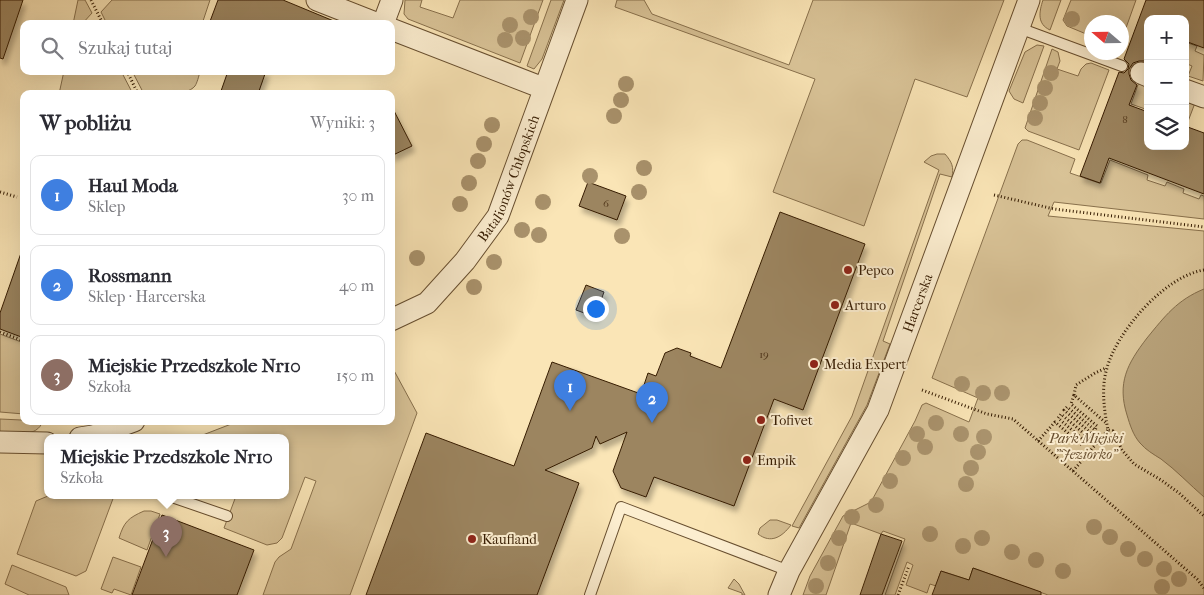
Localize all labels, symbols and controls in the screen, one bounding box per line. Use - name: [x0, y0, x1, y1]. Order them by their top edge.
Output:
- north arrow: [1084, 15, 1129, 60]
- map controls: [1144, 15, 1189, 150]
- button: +: [1144, 15, 1189, 60]
- search box: [20, 20, 395, 75]
- icon: search: [38, 34, 66, 62]
- text: Szukaj tutaj: [78, 37, 172, 59]
- button: −: [1144, 60, 1189, 105]
- button: layers: [1144, 105, 1189, 150]
- text: W pobliżu: [40, 111, 131, 135]
- text: Wyniki: 3: [310, 113, 375, 132]
- street label: Batalionów Chłopskich: [474, 113, 543, 245]
- house number: 8: [1122, 113, 1128, 126]
- text: Haul Moda: [88, 175, 178, 197]
- text: 1: [54, 186, 60, 205]
- text: 30 m: [342, 186, 374, 205]
- text: Sklep: [88, 197, 125, 216]
- house number: 6: [603, 197, 609, 210]
- place label: Pepco: [858, 262, 894, 279]
- marker: Pepco: [842, 264, 854, 276]
- text: Rossmann: [88, 265, 172, 287]
- street label: Harcerska: [899, 271, 937, 335]
- text: 2: [53, 276, 61, 295]
- text: 40 m: [339, 276, 374, 295]
- text: Sklep · Harcerska: [88, 287, 206, 306]
- your location: [583, 296, 609, 322]
- place label: Arturo: [844, 297, 886, 314]
- marker: Arturo: [829, 299, 841, 311]
- house number: 19: [759, 348, 769, 361]
- text: Miejskie Przedszkole Nr10: [88, 355, 301, 377]
- place label: Media Expert: [824, 356, 906, 373]
- marker: Media Expert: [808, 358, 820, 370]
- text: 3: [54, 366, 60, 385]
- text: 150 m: [336, 366, 374, 385]
- pin: 1: [554, 370, 586, 411]
- text: Szkoła: [88, 377, 131, 396]
- pin: 2: [636, 382, 668, 423]
- place label: Tofivet: [771, 412, 813, 429]
- marker: Tofivet: [755, 414, 767, 426]
- park label: Park Miejski "Jeziorko": [1048, 430, 1124, 463]
- popup: [44, 434, 289, 499]
- text: Miejskie Przedszkole Nr10: [60, 446, 273, 468]
- place label: Empik: [757, 452, 797, 469]
- marker: Empik: [741, 454, 753, 466]
- text: Szkoła: [60, 468, 103, 487]
- pin: 3: [150, 516, 182, 557]
- place label: Kaufland: [482, 531, 537, 548]
- marker: Kaufland: [466, 533, 478, 545]

